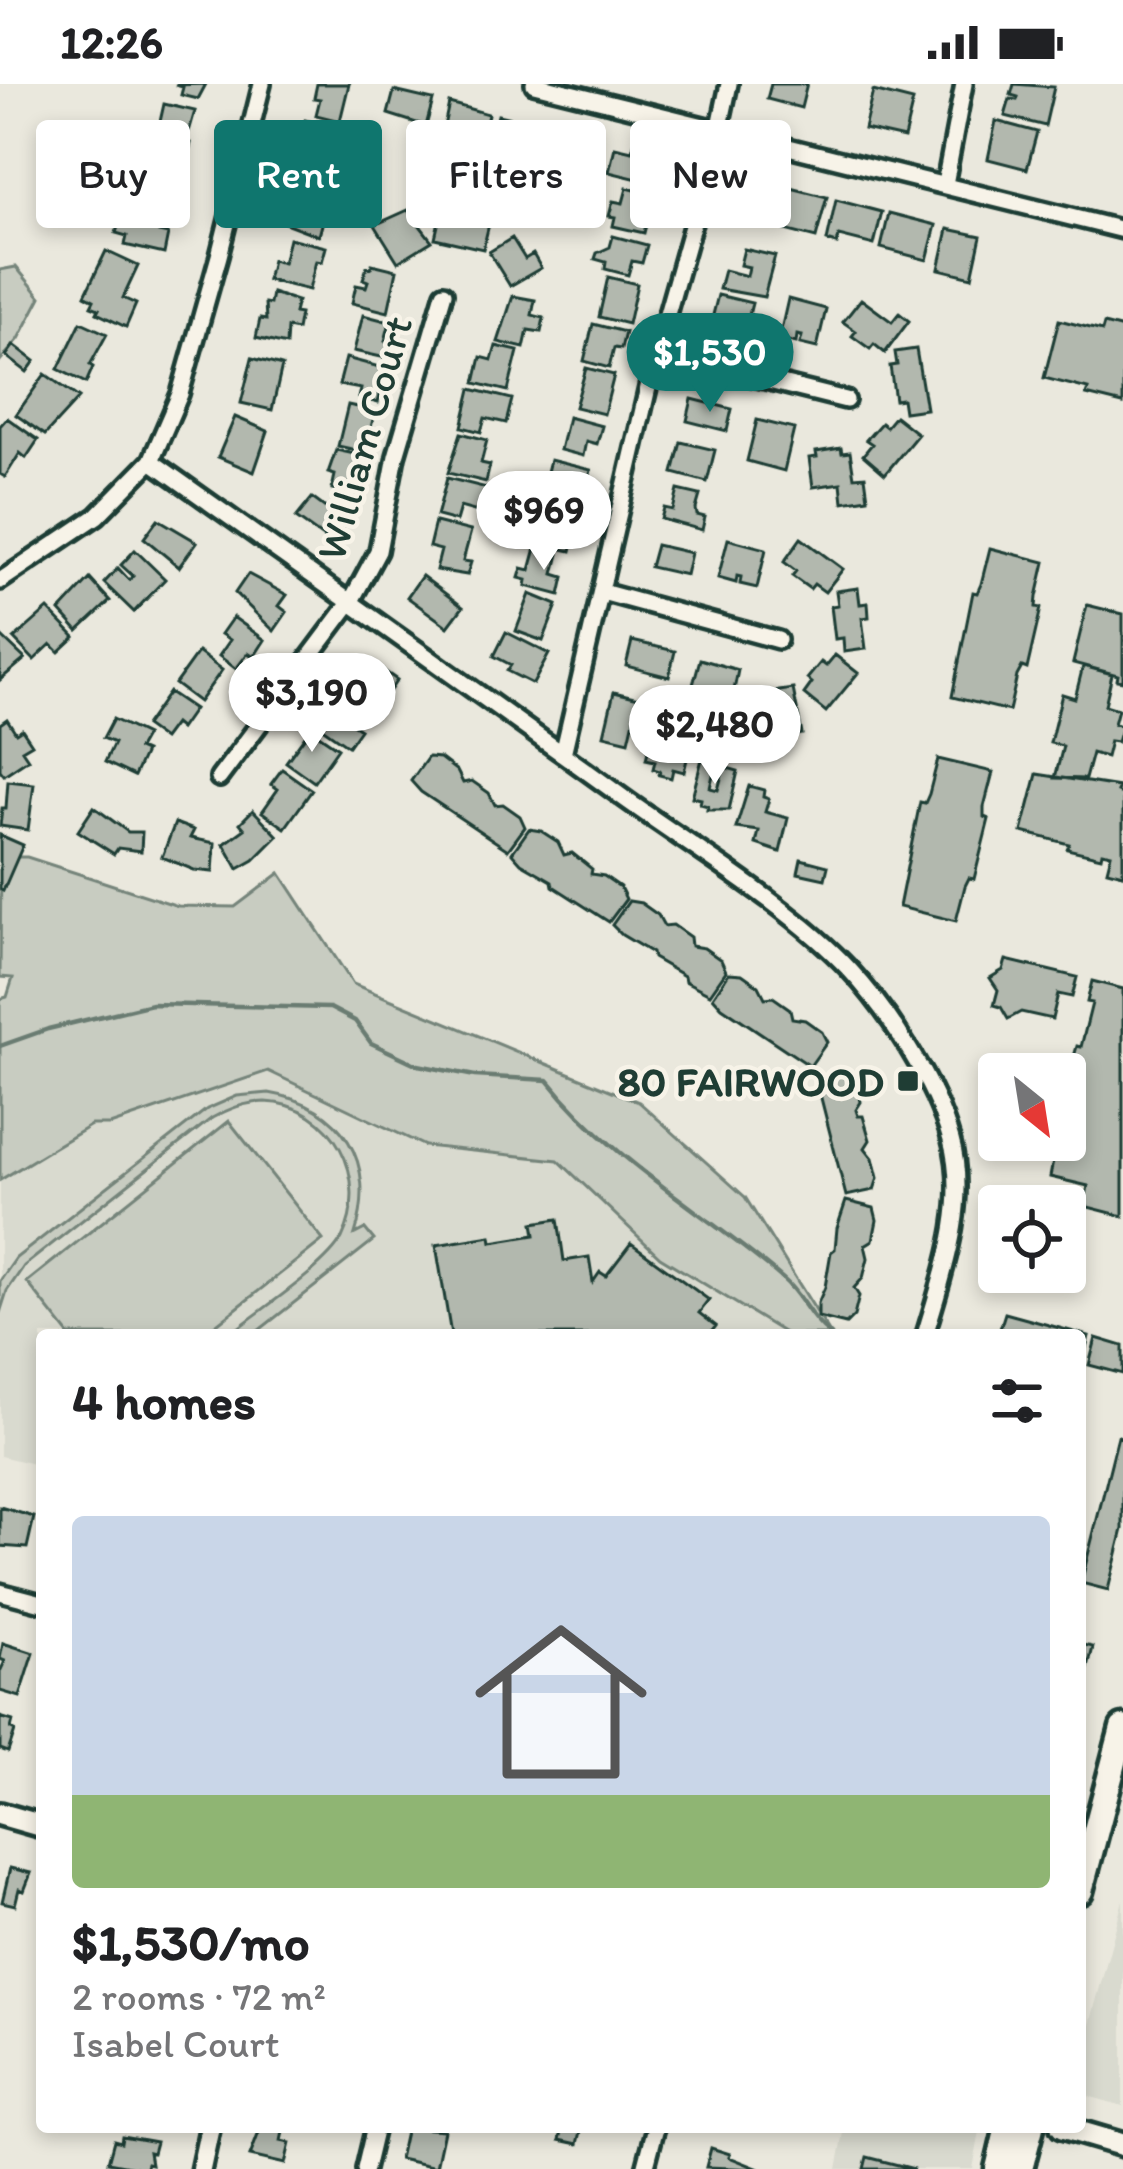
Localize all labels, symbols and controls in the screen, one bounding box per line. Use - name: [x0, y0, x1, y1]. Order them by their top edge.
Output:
- text: 12:26: [60, 15, 163, 69]
- chip: Buy: [36, 120, 190, 228]
- chip: Rent: [214, 120, 382, 228]
- chip: Filters: [406, 120, 606, 228]
- chip: New: [630, 120, 791, 228]
- street label: William Court: [305, 310, 423, 566]
- pin: $1,530: [612, 313, 808, 415]
- text: $1,530: [654, 328, 766, 375]
- pin: $969: [473, 471, 615, 573]
- text: $969: [503, 486, 585, 533]
- pin: $3,190: [214, 653, 410, 755]
- text: $3,190: [256, 668, 368, 715]
- pin: $2,480: [617, 685, 813, 787]
- text: $2,480: [656, 700, 774, 747]
- north arrow: [978, 1053, 1086, 1161]
- map controls: [978, 1053, 1086, 1293]
- place label: 80 FAIRWOOD: [618, 1056, 884, 1107]
- marker: 80 FAIRWOOD: [895, 1068, 921, 1094]
- button: locate: [978, 1185, 1086, 1293]
- icon: filters: [984, 1368, 1050, 1434]
- text: 4 homes: [72, 1371, 256, 1432]
- icon: home: [453, 1594, 669, 1810]
- text: $1,530/mo: [72, 1912, 310, 1973]
- text: 2 rooms · 72 m²: [72, 1973, 326, 2020]
- text: Isabel Court: [72, 2020, 279, 2067]

